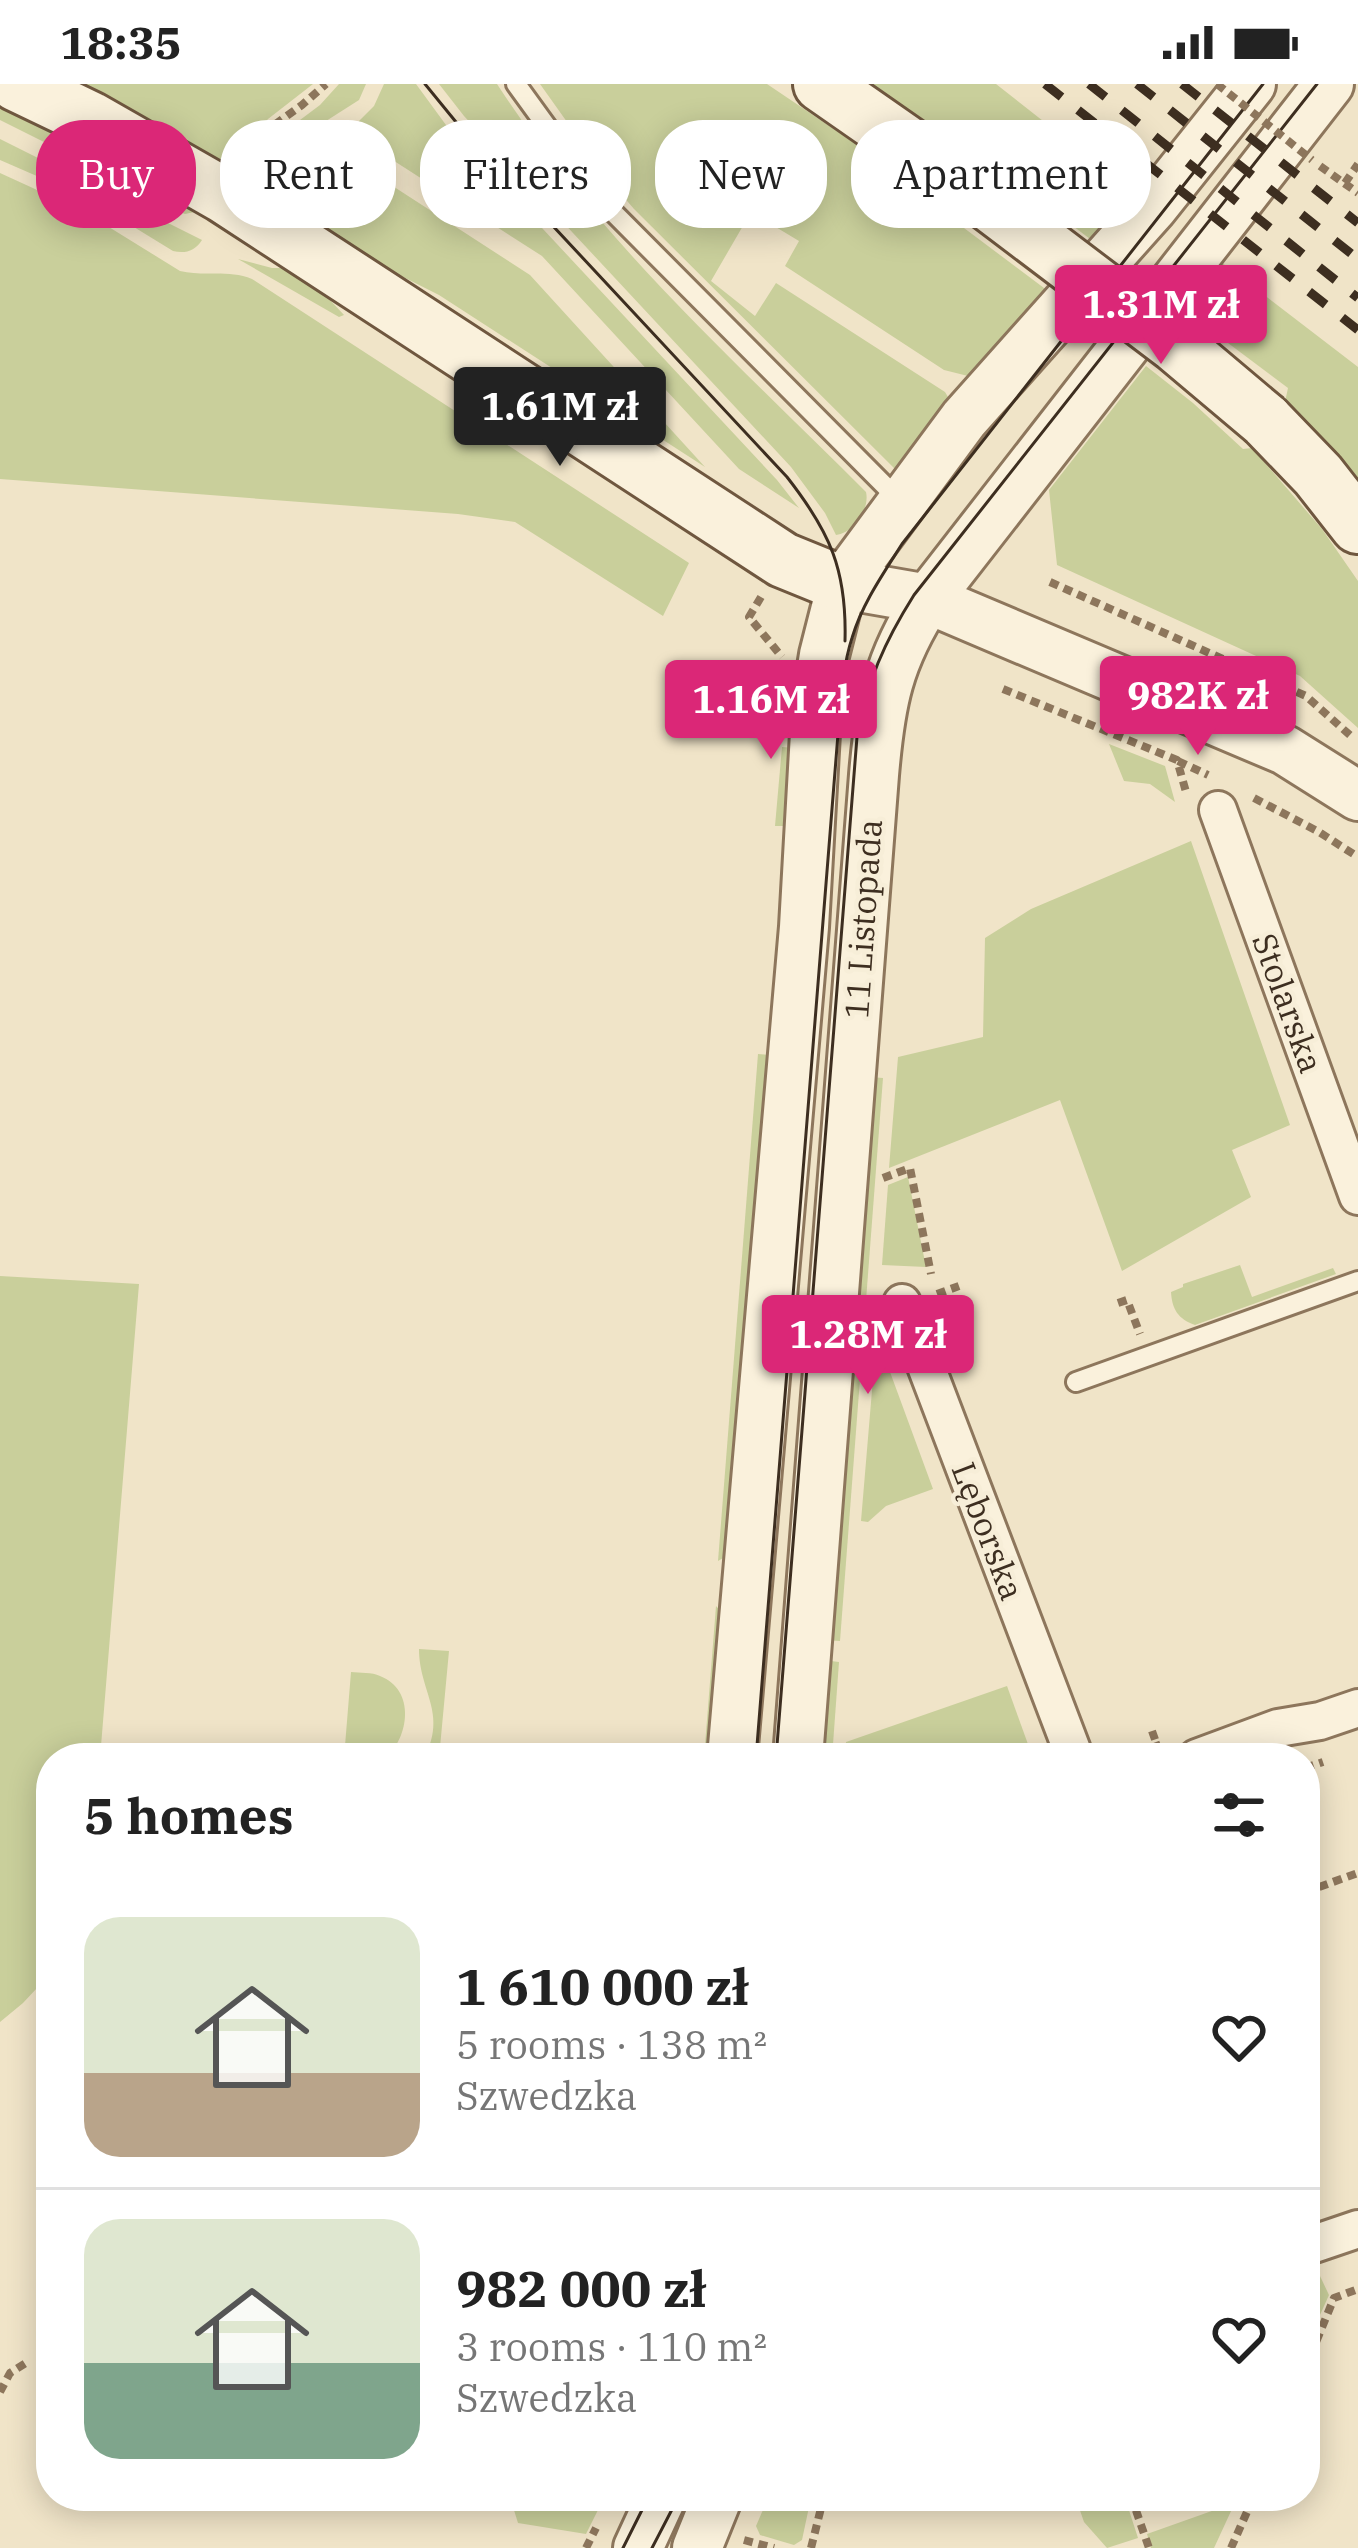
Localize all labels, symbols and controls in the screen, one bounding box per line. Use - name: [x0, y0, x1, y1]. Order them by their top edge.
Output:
- text: 18:35: [60, 13, 182, 71]
- chip: Buy: [36, 120, 196, 228]
- chip: Rent: [220, 120, 396, 228]
- chip: Filters: [420, 120, 631, 228]
- chip: New: [655, 120, 827, 228]
- chip: Apartment: [851, 120, 1151, 228]
- pin: 1.31M zł: [1037, 265, 1285, 367]
- text: 1.31M zł: [1082, 278, 1240, 329]
- pin: 1.61M zł: [436, 367, 684, 469]
- text: 1.61M zł: [481, 380, 639, 431]
- pin: 982K zł: [1087, 656, 1309, 758]
- pin: 1.16M zł: [647, 660, 895, 762]
- text: 982K zł: [1127, 669, 1269, 720]
- text: 1.16M zł: [692, 673, 850, 724]
- street label: 11 Listopada: [834, 818, 891, 1020]
- street label: Stolarska: [1243, 927, 1334, 1079]
- pin: 1.28M zł: [744, 1295, 992, 1397]
- text: 1.28M zł: [789, 1308, 947, 1359]
- street label: Lęborska: [943, 1456, 1034, 1606]
- text: 5 homes: [84, 1782, 294, 1848]
- icon: filters: [1206, 1782, 1272, 1848]
- text: 1 610 000 zł: [456, 1953, 749, 2019]
- icon: home: [180, 1965, 324, 2109]
- icon: heart: [1206, 2004, 1272, 2070]
- text: 5 rooms · 138 m²: [456, 2019, 767, 2070]
- text: Szwedzka: [456, 2070, 637, 2121]
- text: 982 000 zł: [456, 2255, 706, 2321]
- icon: home: [180, 2267, 324, 2411]
- icon: heart: [1206, 2306, 1272, 2372]
- text: 3 rooms · 110 m²: [456, 2321, 767, 2372]
- text: Szwedzka: [456, 2372, 637, 2423]

